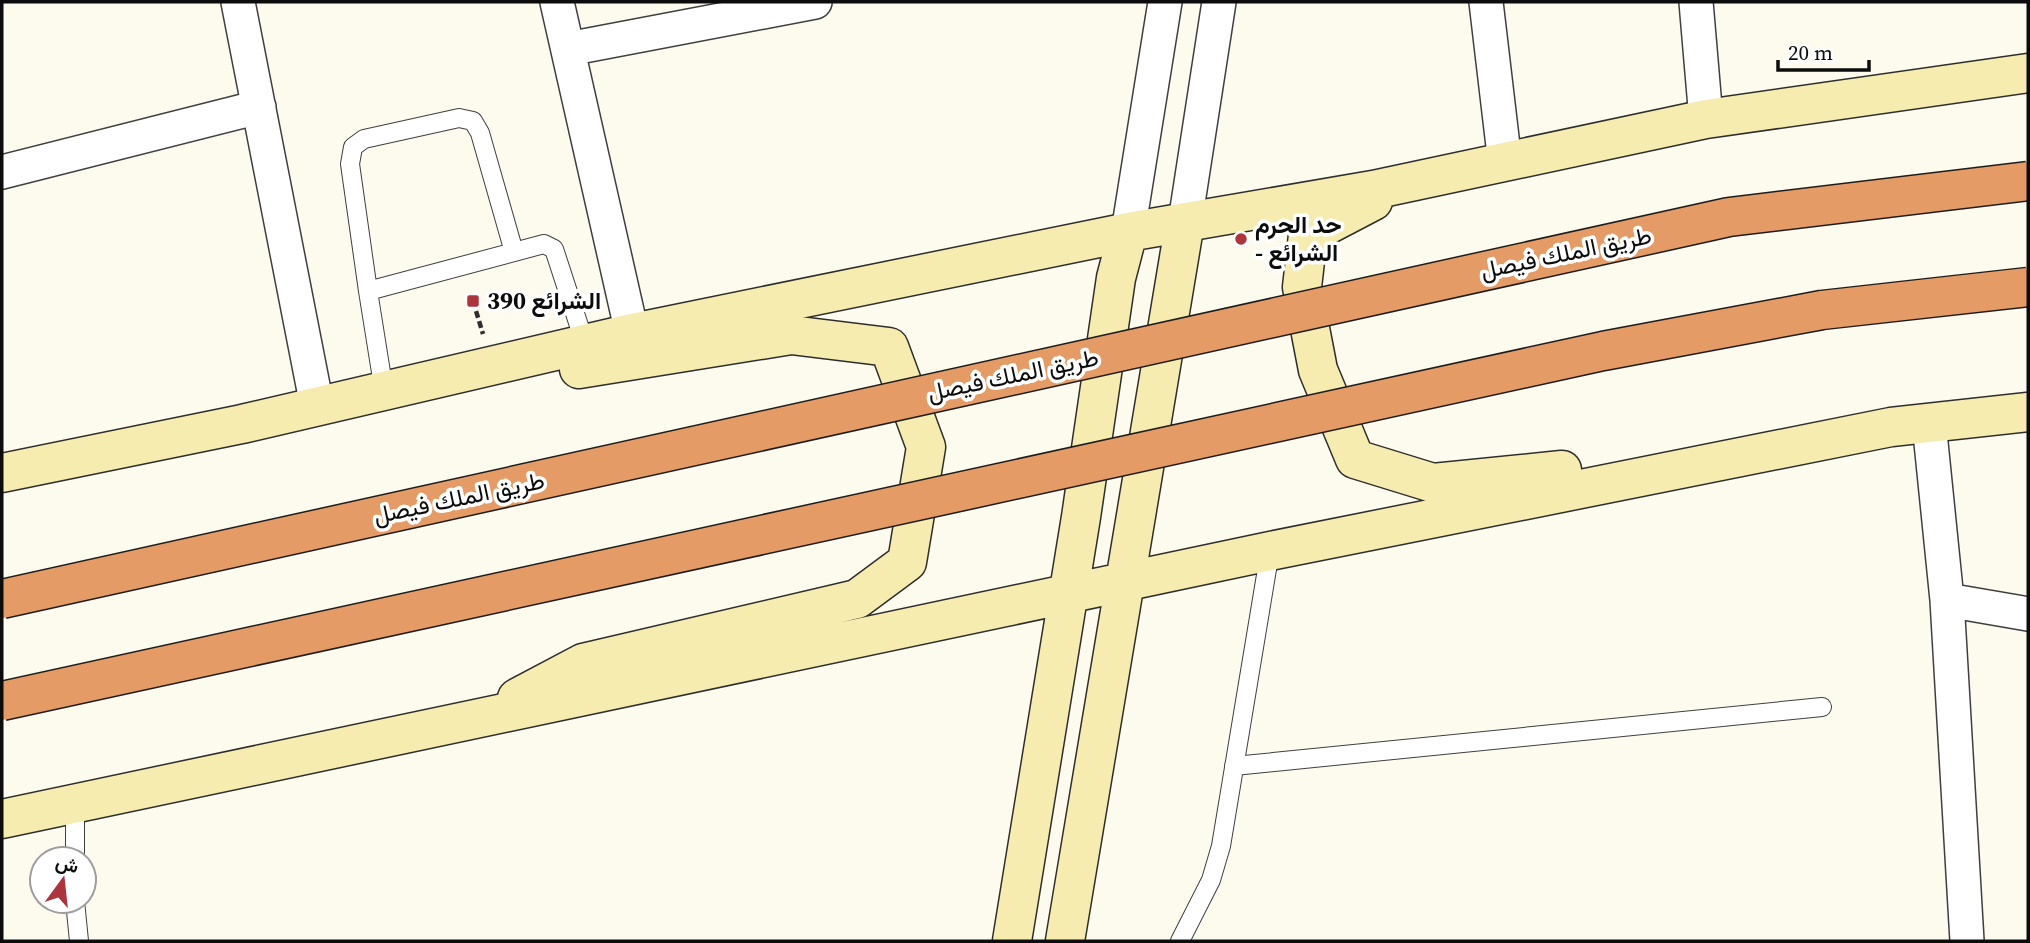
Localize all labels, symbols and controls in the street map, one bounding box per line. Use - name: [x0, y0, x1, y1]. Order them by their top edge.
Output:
- scale bar: [1778, 28, 1869, 72]
- text: 20 m: [1788, 38, 1833, 67]
- place label: حد الحرم - الشرائع: [1255, 208, 1342, 270]
- street label: طريق الملك فيصل: [1477, 218, 1655, 287]
- marker: حد الحرم - الشرائع: [1233, 231, 1249, 247]
- place label: الشرائع 390: [487, 284, 601, 318]
- marker: الشرائع 390: [465, 293, 481, 309]
- street label: طريق الملك فيصل: [924, 340, 1102, 409]
- street label: طريق الملك فيصل: [370, 463, 548, 532]
- north arrow: [28, 845, 98, 915]
- text: ش: [53, 848, 82, 879]

